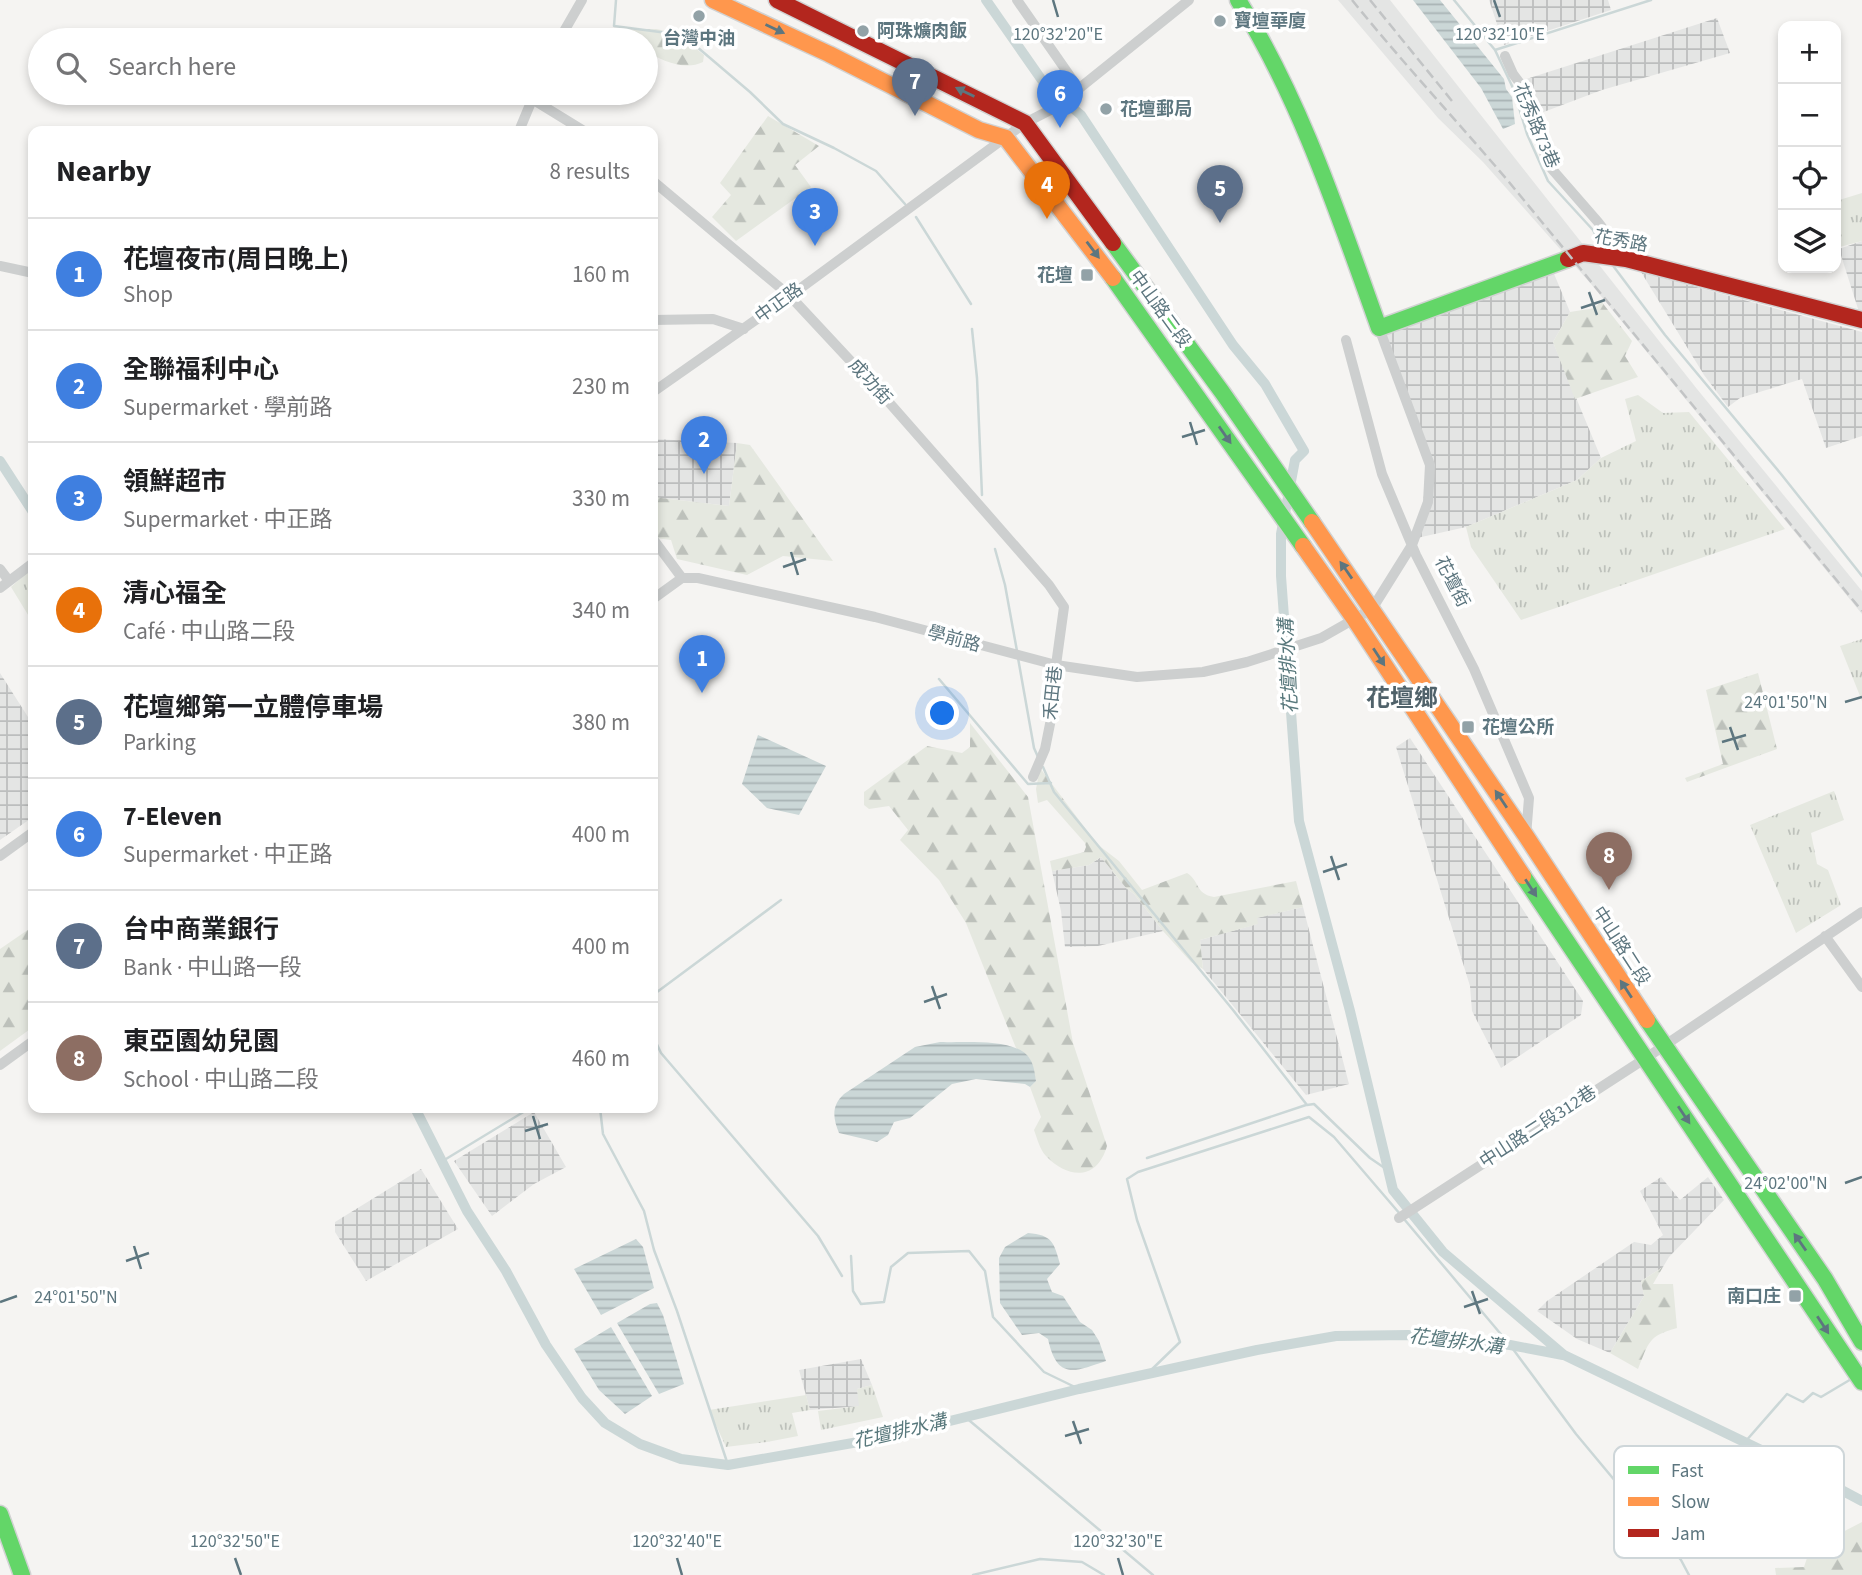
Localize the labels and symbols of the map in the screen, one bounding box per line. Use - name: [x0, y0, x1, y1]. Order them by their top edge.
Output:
- marker: 台灣中油: [691, 8, 707, 24]
- place label: 寶壇華廈: [1234, 9, 1306, 34]
- marker: 寶壇華廈: [1212, 13, 1228, 29]
- place label: 阿珠爌肉飯: [877, 19, 967, 44]
- text: 120°32'20"E: [1013, 22, 1103, 47]
- text: 120°32'10"E: [1455, 22, 1545, 47]
- one-way arrow: [765, 23, 785, 35]
- marker: 阿珠爌肉飯: [855, 23, 871, 39]
- place label: 台灣中油: [663, 26, 735, 51]
- pin: 7: [892, 58, 938, 116]
- pin: 6: [1037, 70, 1083, 128]
- street label: 花秀路73巷: [1507, 80, 1565, 172]
- one-way arrow: [955, 86, 975, 97]
- place label: 花壇郵局: [1120, 97, 1192, 122]
- marker: 花壇郵局: [1098, 101, 1114, 117]
- pin: 4: [1024, 161, 1070, 219]
- pin: 5: [1197, 165, 1243, 223]
- pin: 3: [792, 188, 838, 246]
- street label: 花秀路: [1592, 224, 1650, 258]
- one-way arrow: [1086, 241, 1100, 259]
- place label: 花壇: [1037, 263, 1073, 288]
- street label: 中山路二段: [1123, 265, 1197, 353]
- marker: 花壇: [1079, 267, 1095, 283]
- street label: 中正路: [750, 277, 808, 329]
- street label: 成功街: [843, 354, 897, 410]
- pin: 2: [681, 416, 727, 474]
- one-way arrow: [1218, 426, 1232, 444]
- street label: 花壇街: [1429, 552, 1475, 612]
- one-way arrow: [1339, 561, 1353, 579]
- water label: 花壇排水溝: [1273, 615, 1305, 714]
- street label: 學前路: [925, 620, 983, 658]
- pin: 1: [679, 635, 725, 693]
- one-way arrow: [1372, 648, 1386, 666]
- street label: 禾田巷: [1038, 665, 1068, 721]
- district label: 花壇鄉: [1366, 681, 1438, 716]
- text: 24°01'50"N: [1744, 690, 1828, 715]
- your location: [925, 696, 959, 730]
- place label: 花壇公所: [1482, 715, 1554, 740]
- marker: 花壇公所: [1460, 719, 1476, 735]
- one-way arrow: [1494, 790, 1508, 808]
- pin: 8: [1586, 832, 1632, 890]
- one-way arrow: [1524, 879, 1538, 897]
- street label: 中山路二段: [1586, 901, 1656, 991]
- one-way arrow: [1619, 980, 1633, 998]
- street label: 中山路二段312巷: [1475, 1080, 1601, 1174]
- one-way arrow: [1677, 1105, 1690, 1125]
- text: 24°02'00"N: [1744, 1171, 1828, 1196]
- one-way arrow: [1793, 1233, 1807, 1251]
- place label: 南口庄: [1727, 1284, 1781, 1309]
- text: 24°01'50"N: [34, 1285, 118, 1310]
- marker: 南口庄: [1787, 1288, 1803, 1304]
- one-way arrow: [1816, 1316, 1830, 1334]
- water label: 花壇排水溝: [1407, 1323, 1508, 1362]
- water label: 花壇排水溝: [851, 1407, 952, 1456]
- legend: [1614, 1446, 1844, 1558]
- text: Fast: [1671, 1458, 1704, 1485]
- text: Slow: [1671, 1489, 1710, 1516]
- text: Jam: [1671, 1521, 1705, 1548]
- text: 120°32'50"E: [190, 1529, 280, 1554]
- text: 120°32'40"E: [632, 1529, 722, 1554]
- text: 120°32'30"E: [1073, 1529, 1163, 1554]

